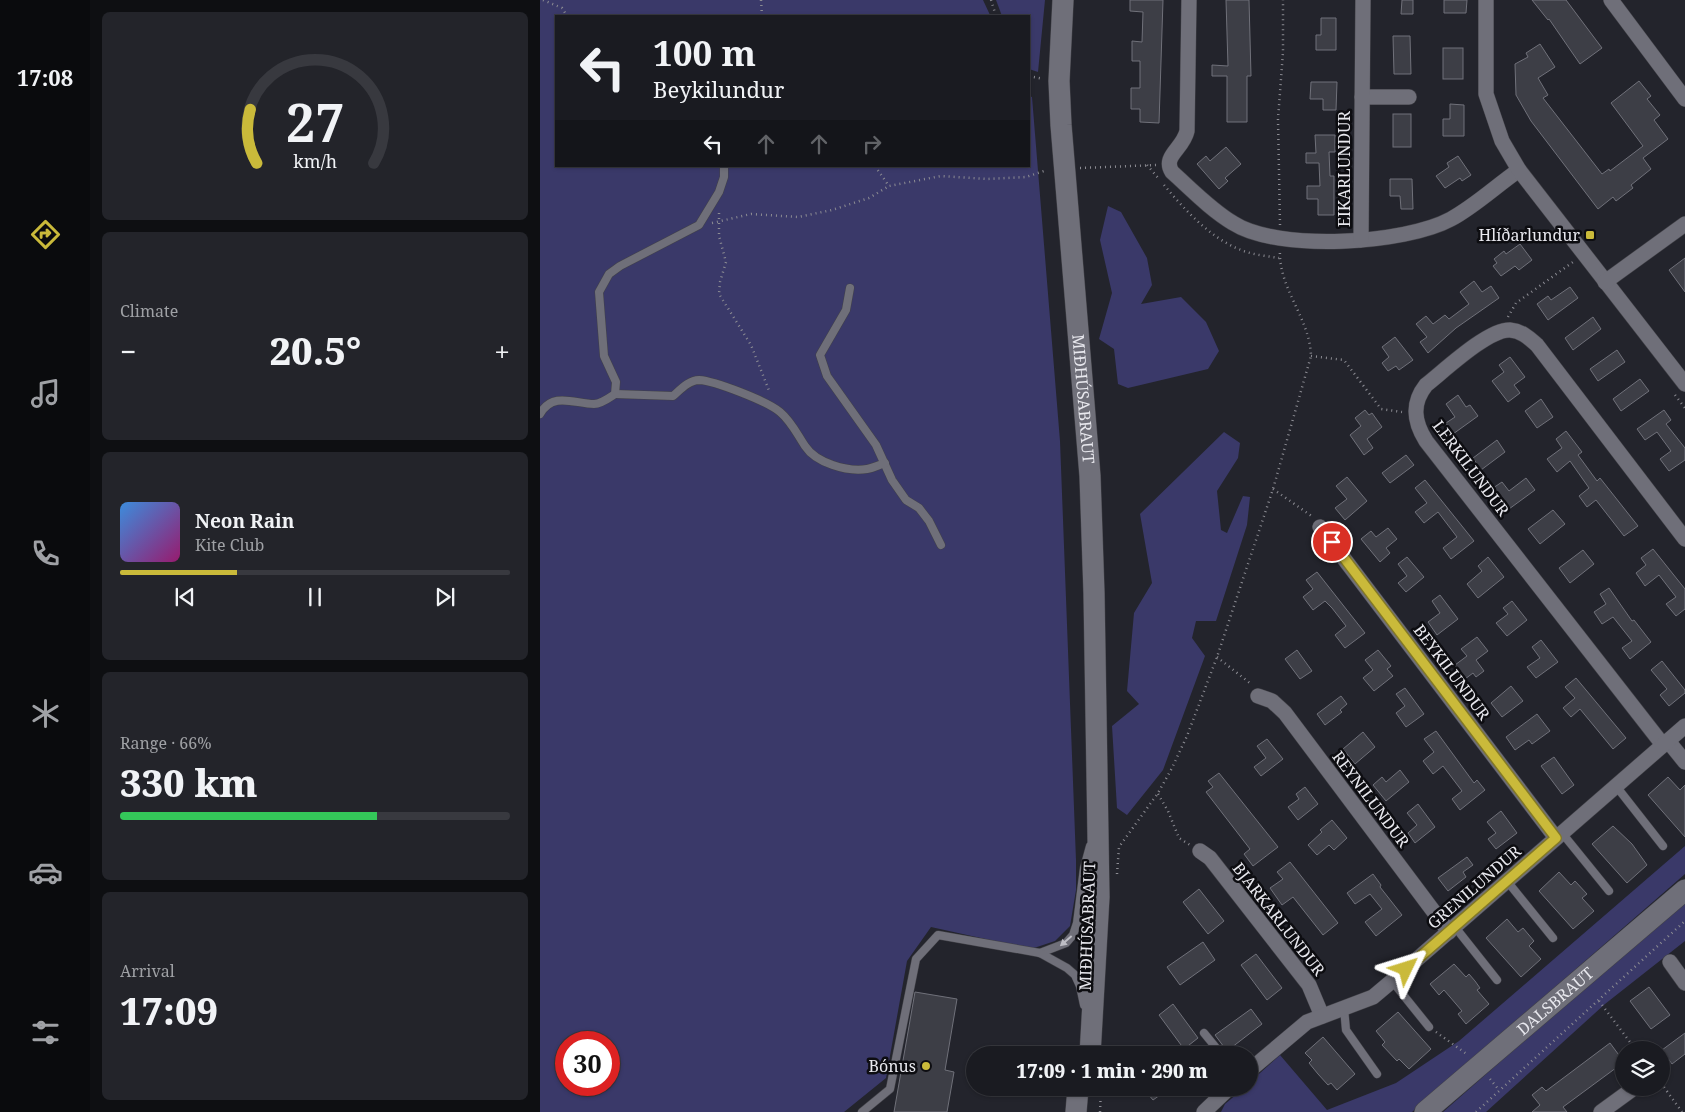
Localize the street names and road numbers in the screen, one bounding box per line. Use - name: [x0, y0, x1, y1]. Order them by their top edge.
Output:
- street label: EIKARLUNDUR: [1333, 110, 1355, 227]
- street label: MIÐHÚSABRAUT: [1067, 333, 1100, 465]
- street label: LERKILUNDUR: [1428, 416, 1515, 521]
- street label: BEYKILUNDUR: [1409, 620, 1496, 725]
- street label: REYNILUNDUR: [1327, 746, 1415, 852]
- street label: GRENILUNDUR: [1423, 840, 1526, 934]
- street label: BJARKARLUNDUR: [1228, 858, 1331, 981]
- street label: MIÐHÚSABRAUT: [1074, 861, 1100, 991]
- street label: DALSBRAUT: [1512, 962, 1598, 1040]

